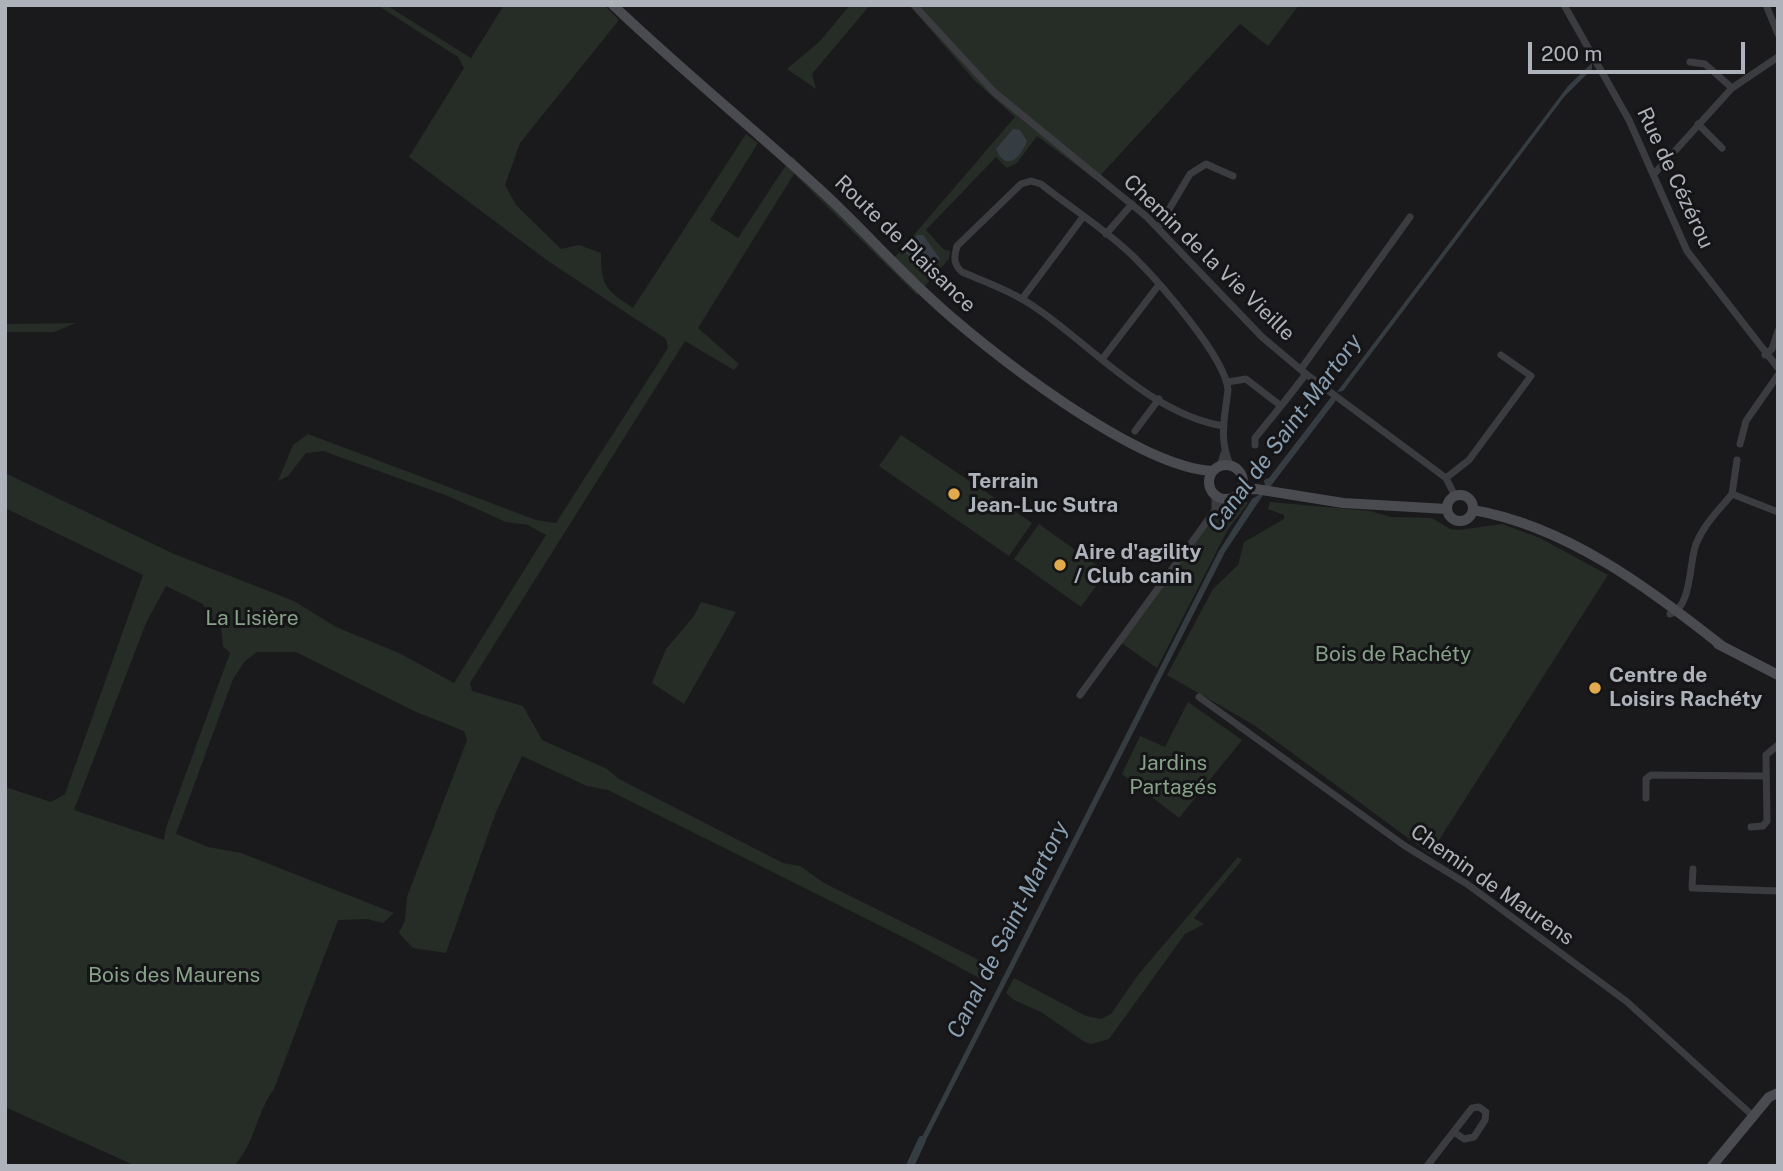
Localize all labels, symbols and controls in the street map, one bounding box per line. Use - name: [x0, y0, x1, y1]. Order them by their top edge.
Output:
- scale bar: [1531, 28, 1748, 72]
- text: 200 m: [1541, 41, 1602, 66]
- street label: Rue de Cézérou: [1631, 103, 1719, 253]
- street label: Route de Plaisance: [829, 170, 981, 318]
- street label: Chemin de la Vie Vieille: [1118, 170, 1300, 346]
- water label: Canal de Saint-Martory: [1202, 329, 1368, 537]
- place label: Terrain Jean-Luc Sutra: [968, 469, 1118, 519]
- marker: Terrain Jean-Luc Sutra: [946, 486, 962, 502]
- place label: Aire d'agility / Club canin: [1074, 540, 1201, 590]
- marker: Aire d'agility / Club canin: [1052, 557, 1068, 573]
- park label: La Lisière: [205, 606, 299, 632]
- park label: Bois de Rachéty: [1315, 642, 1471, 668]
- place label: Centre de Loisirs Rachéty: [1609, 663, 1762, 713]
- marker: Centre de Loisirs Rachéty: [1587, 680, 1603, 696]
- park label: Jardins Partagés: [1129, 751, 1217, 801]
- water label: Canal de Saint-Martory: [941, 817, 1075, 1043]
- street label: Chemin de Maurens: [1405, 819, 1579, 951]
- park label: Bois des Maurens: [88, 963, 260, 989]

